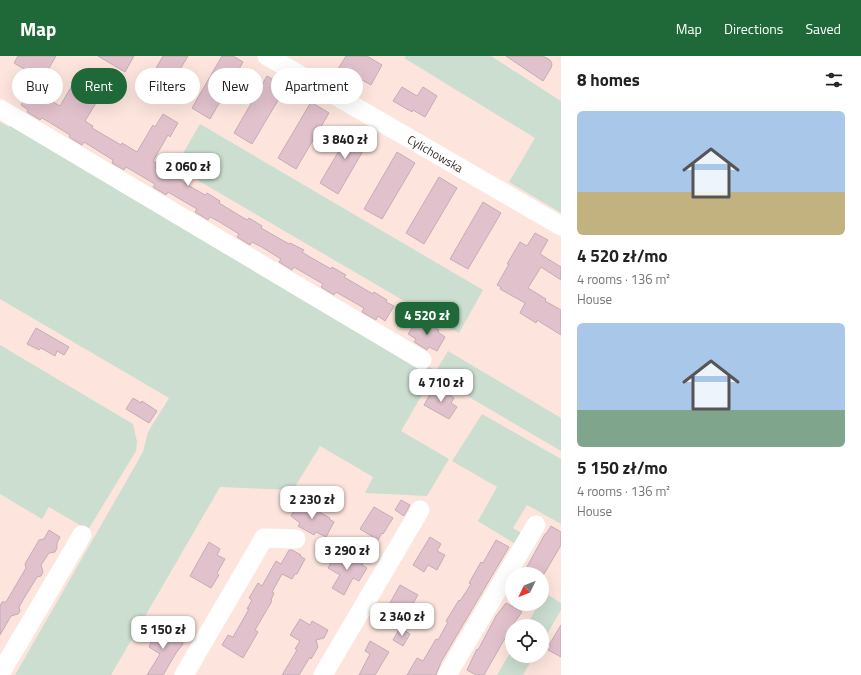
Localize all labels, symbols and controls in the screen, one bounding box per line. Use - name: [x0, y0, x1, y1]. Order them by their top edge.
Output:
- text: Map: [20, 14, 56, 43]
- text: Map: [676, 18, 702, 39]
- text: Directions: [724, 18, 783, 39]
- text: Saved: [805, 18, 841, 39]
- text: 8 homes: [577, 67, 640, 93]
- chip: Buy: [12, 68, 63, 104]
- chip: Rent: [71, 68, 127, 104]
- chip: Filters: [135, 68, 200, 104]
- chip: New: [208, 68, 263, 104]
- chip: Apartment: [271, 68, 363, 104]
- icon: filters: [823, 69, 845, 91]
- pin: 3 840 zł: [304, 126, 386, 160]
- text: 3 840 zł: [322, 129, 368, 149]
- street label: Cylichowska: [404, 130, 467, 177]
- icon: home: [675, 137, 747, 209]
- pin: 2 060 zł: [147, 153, 229, 187]
- text: 2 060 zł: [165, 156, 211, 176]
- text: 4 520 zł/mo: [577, 243, 668, 269]
- text: 4 rooms · 136 m²: [577, 269, 670, 289]
- text: House: [577, 289, 612, 309]
- pin: 4 520 zł: [386, 302, 468, 336]
- text: 4 520 zł: [404, 305, 450, 325]
- icon: home: [675, 349, 747, 421]
- pin: 4 710 zł: [400, 369, 482, 403]
- text: 4 710 zł: [418, 372, 464, 392]
- text: 5 150 zł/mo: [577, 455, 668, 481]
- text: 4 rooms · 136 m²: [577, 481, 670, 501]
- pin: 2 230 zł: [271, 486, 353, 520]
- text: 2 230 zł: [289, 489, 335, 509]
- text: House: [577, 501, 612, 521]
- pin: 3 290 zł: [306, 537, 388, 571]
- text: 3 290 zł: [324, 540, 370, 560]
- north arrow: [505, 567, 549, 611]
- map controls: [505, 567, 549, 663]
- pin: 2 340 zł: [361, 603, 443, 637]
- text: 2 340 zł: [379, 606, 425, 626]
- pin: 5 150 zł: [122, 616, 204, 650]
- text: 5 150 zł: [140, 619, 186, 639]
- button: locate: [505, 619, 549, 663]

